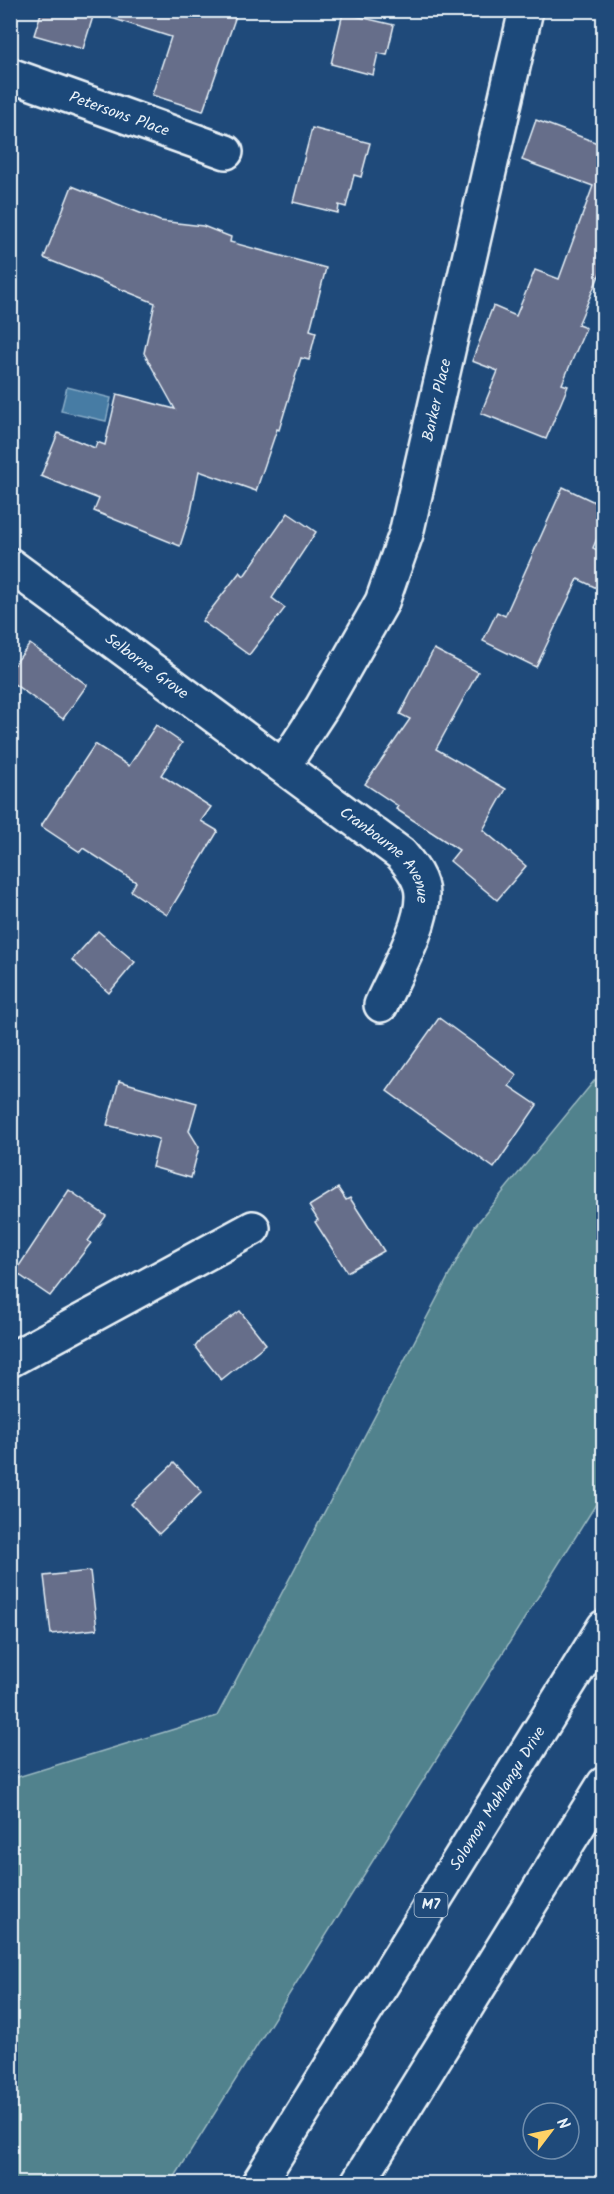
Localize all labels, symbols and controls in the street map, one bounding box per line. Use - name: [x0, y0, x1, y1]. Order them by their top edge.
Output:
- street label: Petersons Place: [66, 85, 173, 143]
- street label: Barker Place: [415, 356, 458, 444]
- street label: Selborne Grove: [99, 627, 194, 706]
- street label: Cranbourne Avenue: [334, 800, 435, 904]
- street label: Solomon Mahlangu Drive: [443, 1721, 552, 1875]
- road number: M7: [414, 1893, 448, 1917]
- north arrow: [521, 2101, 581, 2161]
- text: N: [549, 2113, 576, 2135]

